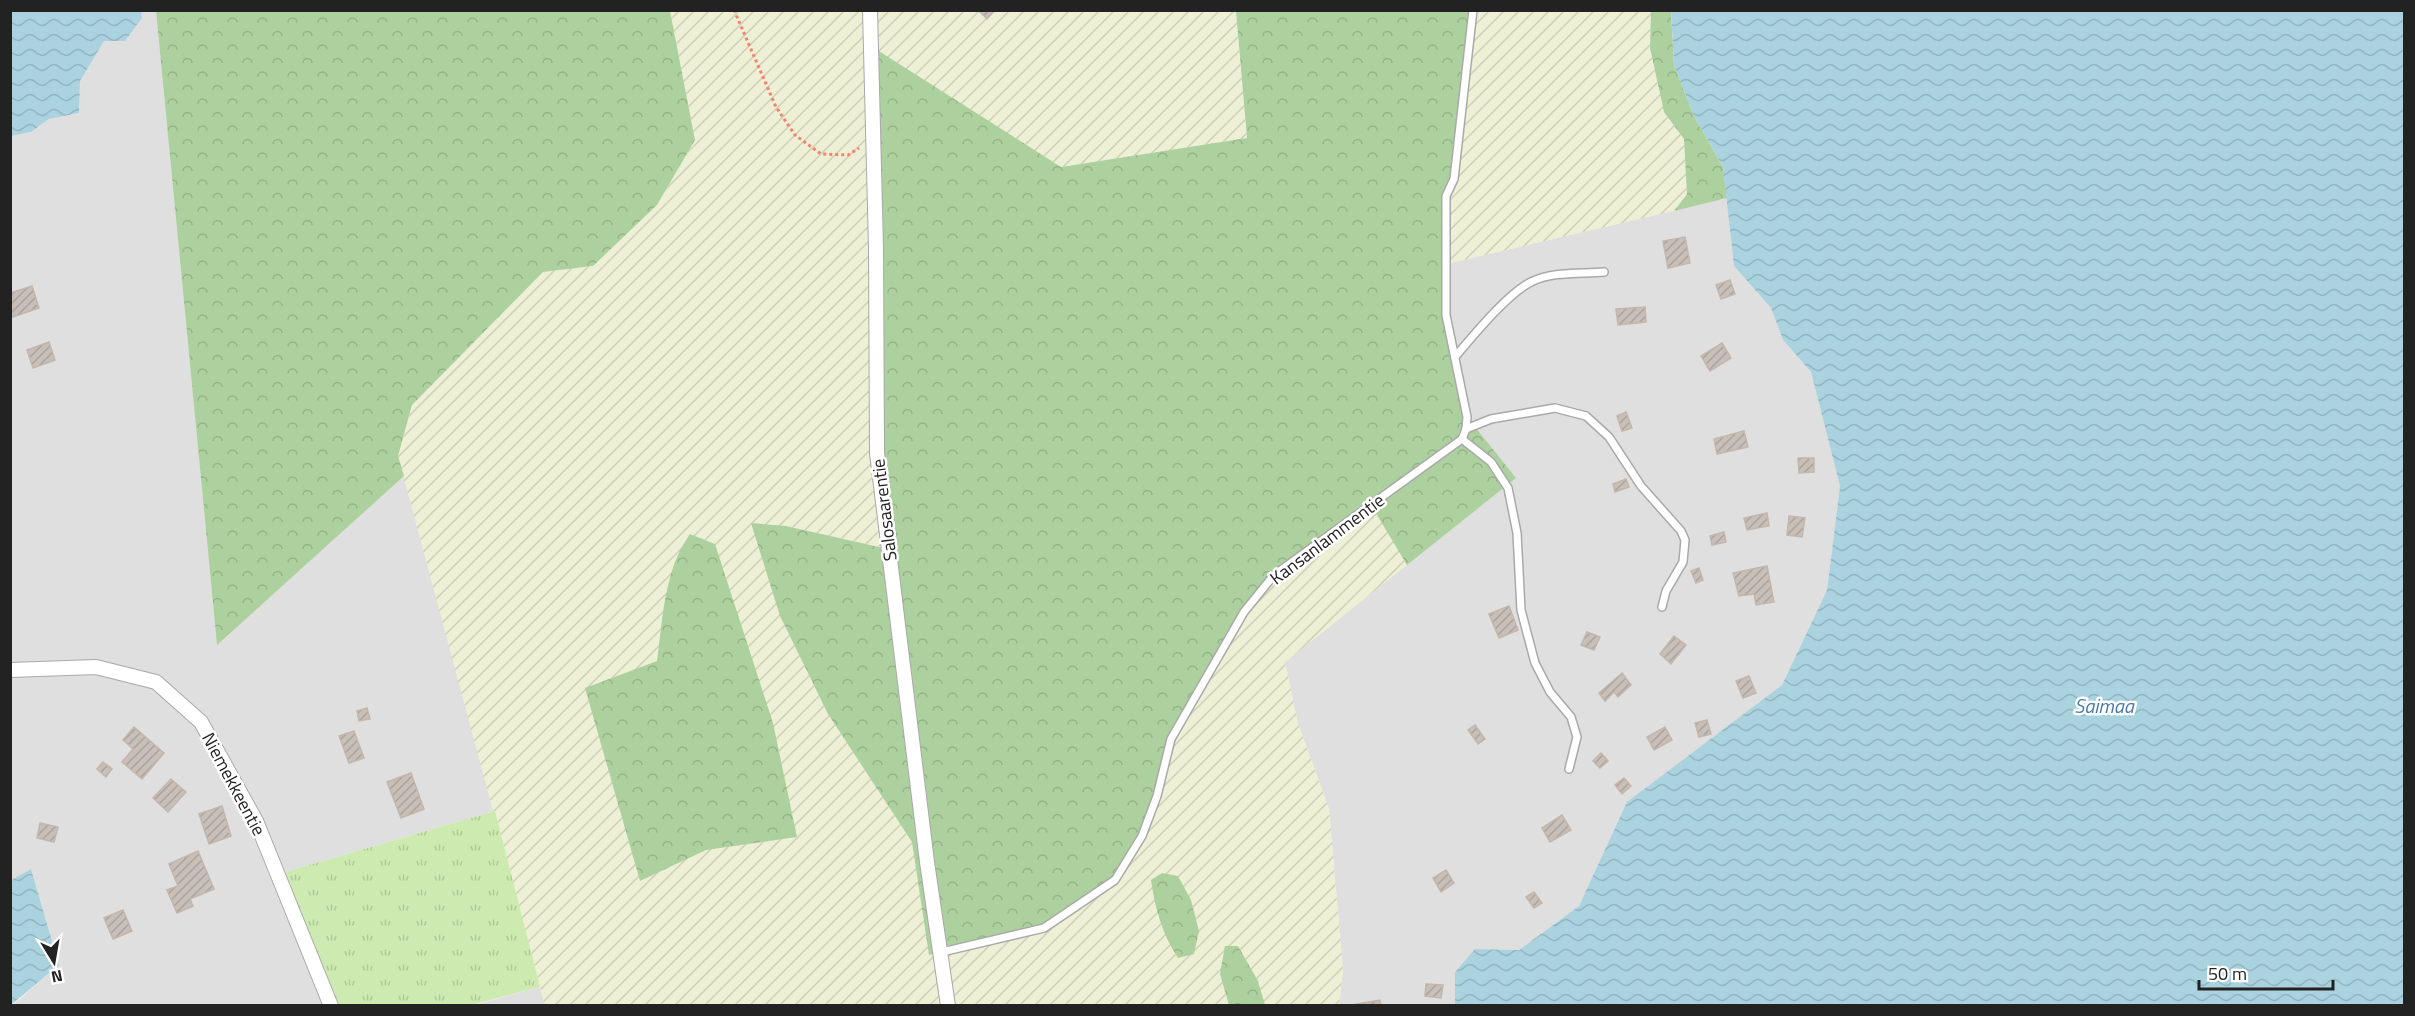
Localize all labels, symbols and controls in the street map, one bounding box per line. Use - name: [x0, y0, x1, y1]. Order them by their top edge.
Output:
- street label: Salosaarentie: [864, 457, 904, 563]
- street label: Kansanlammentie: [1264, 487, 1390, 591]
- water label: Saimaa: [2074, 690, 2135, 721]
- street label: Niemekkeentie: [195, 728, 273, 840]
- north arrow: [24, 932, 84, 992]
- scale bar: [2199, 953, 2332, 991]
- text: 50 m: [2208, 960, 2247, 987]
- text: N: [49, 964, 65, 990]

